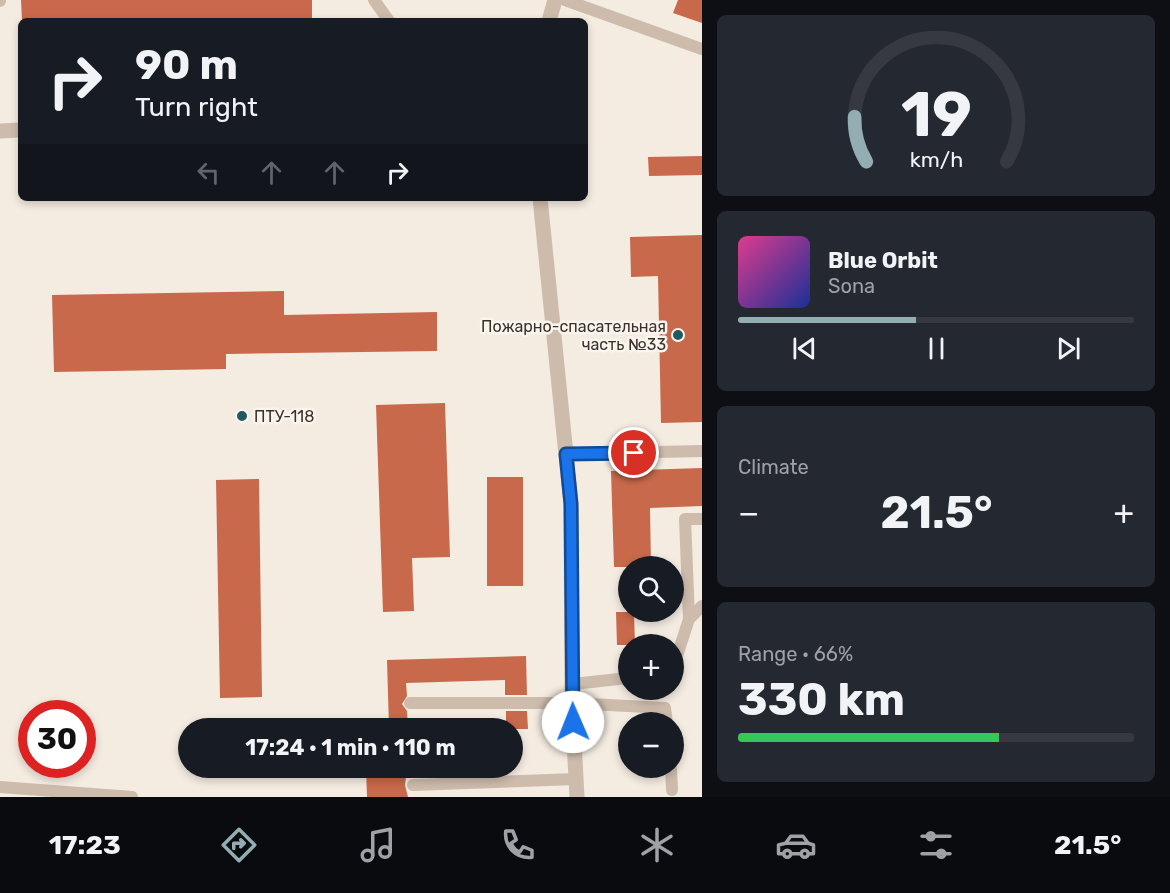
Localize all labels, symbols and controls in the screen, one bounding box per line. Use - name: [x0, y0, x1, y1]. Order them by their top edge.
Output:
- text: 90 m: [135, 40, 238, 90]
- icon: right: [36, 42, 114, 120]
- text: 19: [900, 78, 972, 152]
- text: Turn right: [135, 91, 258, 123]
- text: km/h: [909, 148, 963, 173]
- icon: left: [192, 156, 225, 189]
- icon: ahead: [255, 156, 288, 189]
- icon: ahead: [318, 156, 351, 189]
- icon: right: [381, 156, 414, 189]
- text: Blue Orbit: [828, 247, 938, 274]
- text: Sona: [828, 274, 875, 298]
- place label: Пожарно-спасательная часть №33: [481, 317, 666, 354]
- marker: Пожарно-спасательная часть №33: [671, 328, 685, 342]
- icon: previous: [788, 332, 821, 365]
- icon: pause: [920, 332, 953, 365]
- icon: next: [1052, 332, 1085, 365]
- place label: ПТУ-118: [254, 407, 314, 426]
- marker: ПТУ-118: [235, 409, 249, 423]
- pin: [608, 427, 659, 478]
- icon: arrive: [617, 436, 650, 469]
- text: Climate: [738, 455, 809, 479]
- text: 21.5°: [880, 486, 992, 539]
- text: −: [738, 493, 759, 532]
- text: +: [1113, 493, 1134, 532]
- map controls: [618, 556, 684, 778]
- button: search: [618, 556, 684, 622]
- button: +: [618, 634, 684, 700]
- text: Range · 66%: [738, 642, 853, 666]
- text: 330 km: [738, 673, 905, 726]
- position arrow: [541, 690, 605, 754]
- speed limit sign: 30: [18, 700, 96, 778]
- button: −: [618, 712, 684, 778]
- text: 17:24 · 1 min · 110 m: [245, 734, 456, 761]
- icon: directions: [218, 824, 260, 866]
- icon: music: [357, 824, 399, 866]
- icon: phone: [497, 824, 539, 866]
- icon: climate: [636, 824, 678, 866]
- icon: car: [775, 824, 817, 866]
- icon: filters: [915, 824, 957, 866]
- text: 17:23: [49, 829, 121, 861]
- text: 21.5°: [1054, 829, 1121, 861]

